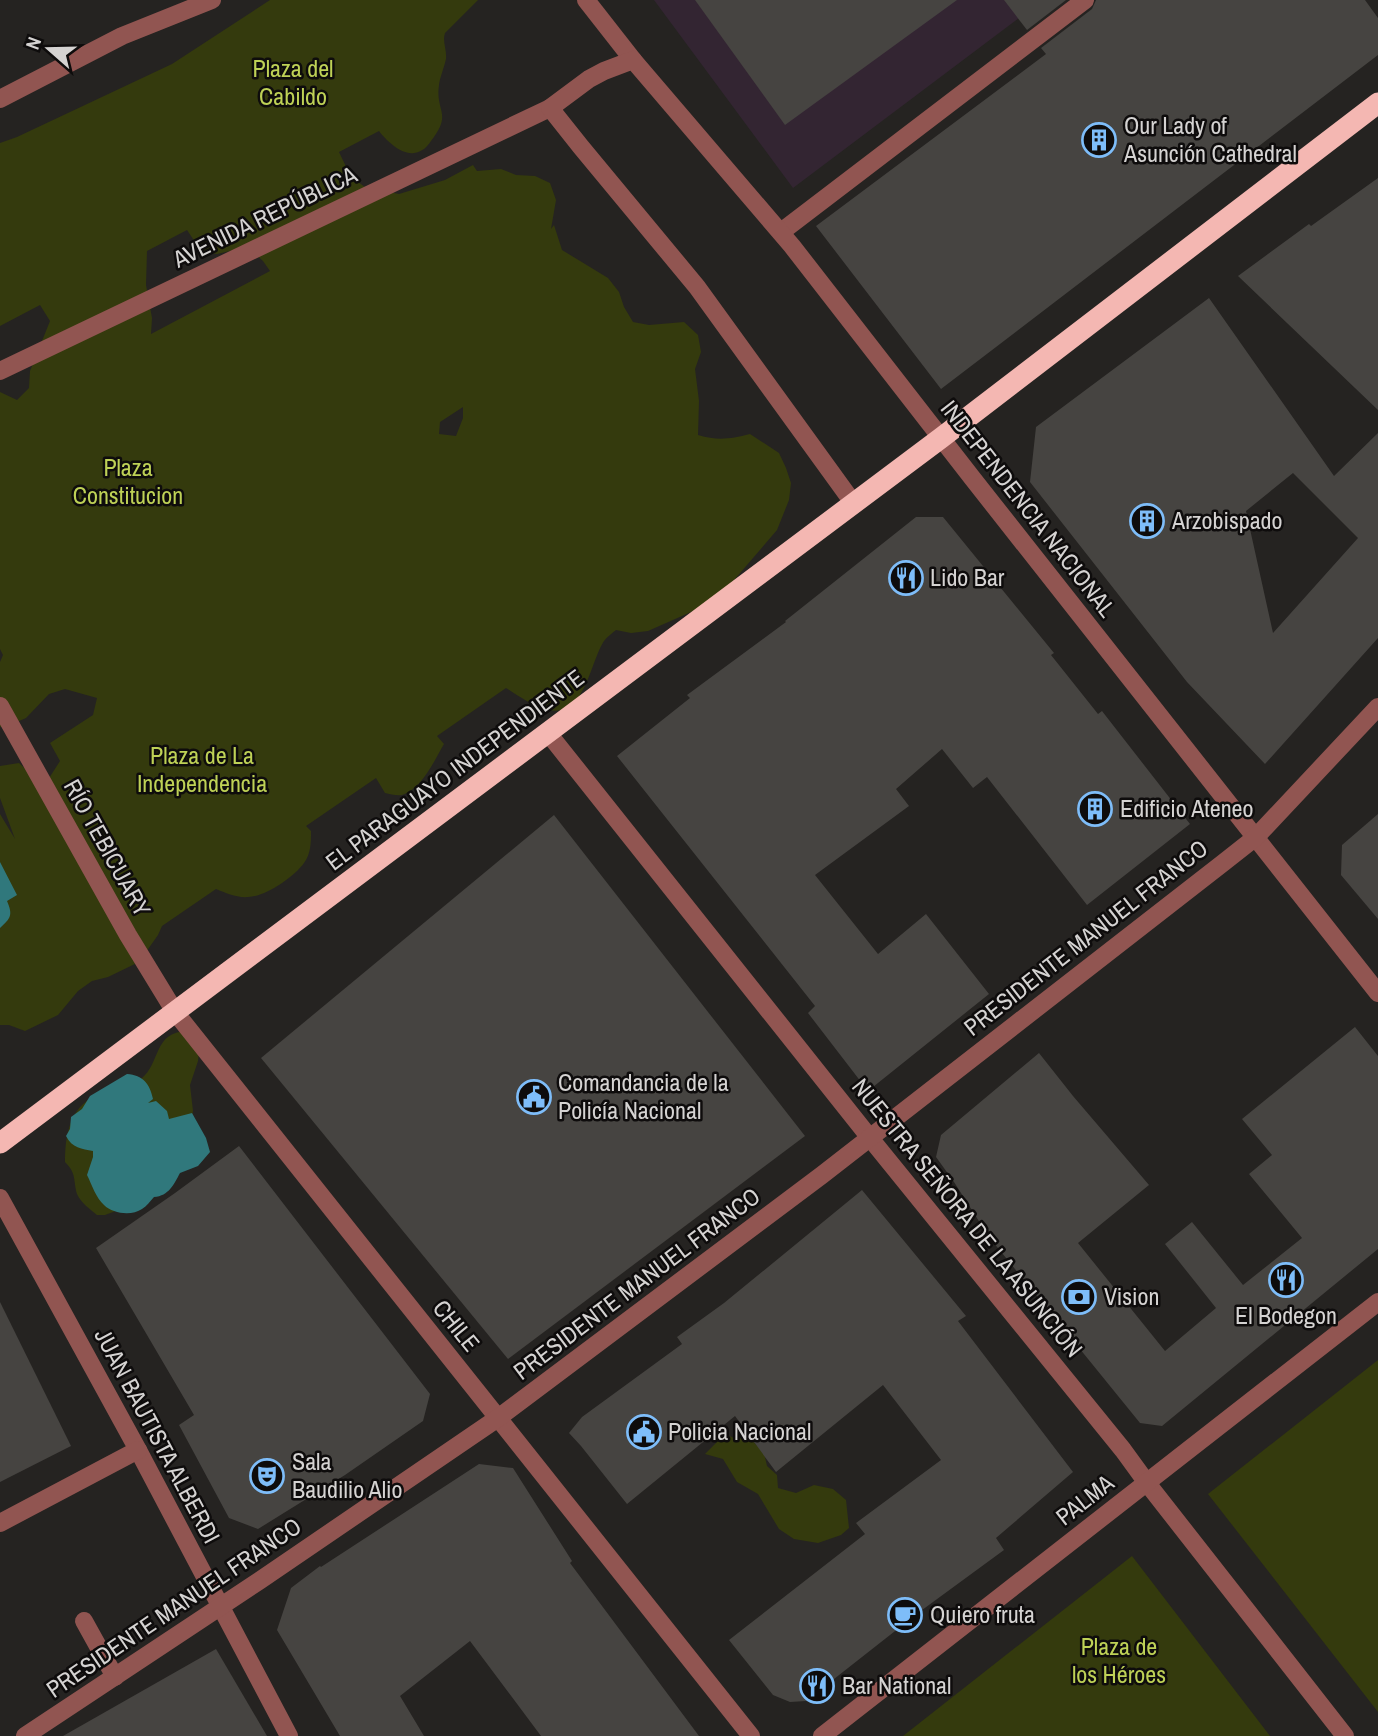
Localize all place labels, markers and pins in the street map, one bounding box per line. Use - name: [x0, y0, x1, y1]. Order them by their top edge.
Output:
- place label: Our Lady of Asunción Cathedral: [1123, 109, 1297, 169]
- building icon: Our Lady of Asunción Cathedral: [1080, 121, 1118, 159]
- building icon: Arzobispado: [1128, 502, 1166, 540]
- place label: Arzobispado: [1171, 504, 1283, 536]
- restaurant icon: Lido Bar: [887, 559, 925, 597]
- place label: Lido Bar: [930, 561, 1005, 593]
- building icon: Edificio Ateneo: [1076, 790, 1114, 828]
- place label: Edificio Ateneo: [1120, 792, 1254, 824]
- place label: Comandancia de la Policía Nacional: [558, 1066, 729, 1126]
- public building icon: Comandancia de la Policía Nacional: [515, 1078, 553, 1116]
- restaurant icon: El Bodegon: [1267, 1261, 1305, 1299]
- bank icon: Vision: [1060, 1278, 1098, 1316]
- place label: Vision: [1104, 1280, 1159, 1312]
- place label: El Bodegon: [1235, 1299, 1337, 1331]
- public building icon: Policia Nacional: [625, 1413, 663, 1451]
- place label: Policia Nacional: [668, 1415, 811, 1447]
- place label: Sala Baudilio Alio: [292, 1445, 403, 1505]
- theatre icon: Sala Baudilio Alio: [248, 1457, 286, 1495]
- cafe icon: Quiero fruta: [886, 1596, 924, 1634]
- place label: Quiero fruta: [930, 1598, 1035, 1630]
- restaurant icon: Bar National: [798, 1667, 836, 1705]
- place label: Bar National: [842, 1669, 951, 1701]

